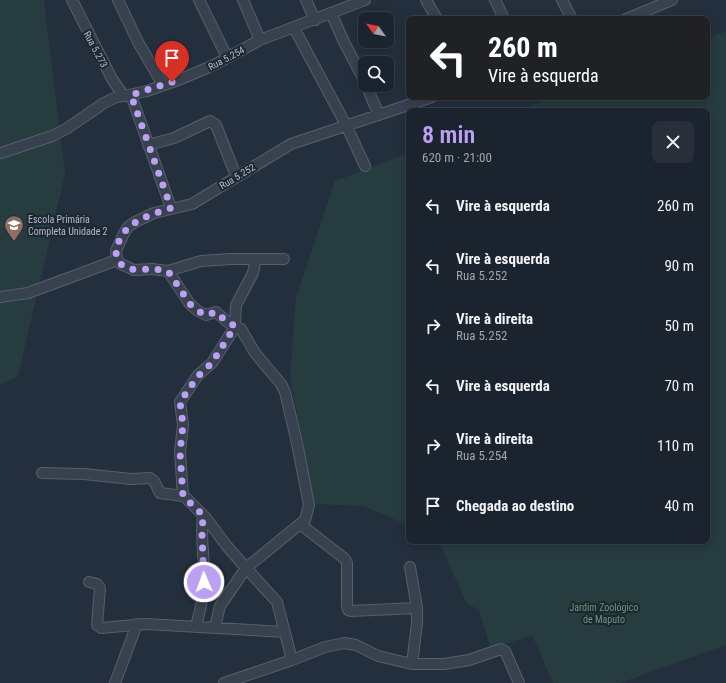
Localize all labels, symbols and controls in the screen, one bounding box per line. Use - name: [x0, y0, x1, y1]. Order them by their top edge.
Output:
- north arrow: [358, 12, 394, 48]
- map controls: [358, 12, 394, 92]
- street label: Rua 5.273: [81, 29, 110, 69]
- text: 260 m: [488, 31, 558, 64]
- icon: left: [422, 32, 474, 84]
- pin: [155, 41, 189, 82]
- street label: Rua 5.254: [206, 44, 246, 73]
- icon: arrive: [161, 47, 183, 69]
- button: search: [358, 56, 394, 92]
- text: Vire à esquerda: [488, 65, 599, 86]
- text: 8 min: [422, 121, 475, 149]
- button: close: [652, 121, 694, 163]
- text: 620 m · 21:00: [422, 150, 492, 165]
- street label: Rua 5.252: [217, 161, 257, 191]
- icon: left: [422, 195, 444, 217]
- text: Vire à esquerda: [456, 197, 550, 215]
- text: 260 m: [657, 197, 694, 215]
- school or university icon: Escola Primária Completa Unidade 2: [3, 214, 25, 242]
- place label: Escola Primária Completa Unidade 2: [28, 214, 108, 237]
- text: Vire à esquerda: [456, 250, 550, 268]
- icon: left: [422, 255, 444, 277]
- text: 90 m: [664, 257, 694, 275]
- text: Rua 5.252: [456, 268, 508, 283]
- text: Vire à direita: [456, 310, 533, 328]
- icon: right: [422, 315, 444, 337]
- text: 50 m: [664, 317, 694, 335]
- text: Rua 5.252: [456, 328, 508, 343]
- icon: left: [422, 375, 444, 397]
- text: Vire à esquerda: [456, 377, 550, 395]
- text: 70 m: [664, 377, 694, 395]
- text: Vire à direita: [456, 430, 533, 448]
- icon: right: [422, 435, 444, 457]
- text: 110 m: [657, 437, 694, 455]
- text: Rua 5.254: [456, 448, 508, 463]
- icon: arrive: [422, 495, 444, 517]
- text: Chegada ao destino: [456, 497, 574, 515]
- text: 40 m: [664, 497, 694, 515]
- position arrow: [183, 561, 225, 603]
- park label: Jardim Zoológico de Maputo: [569, 602, 639, 625]

